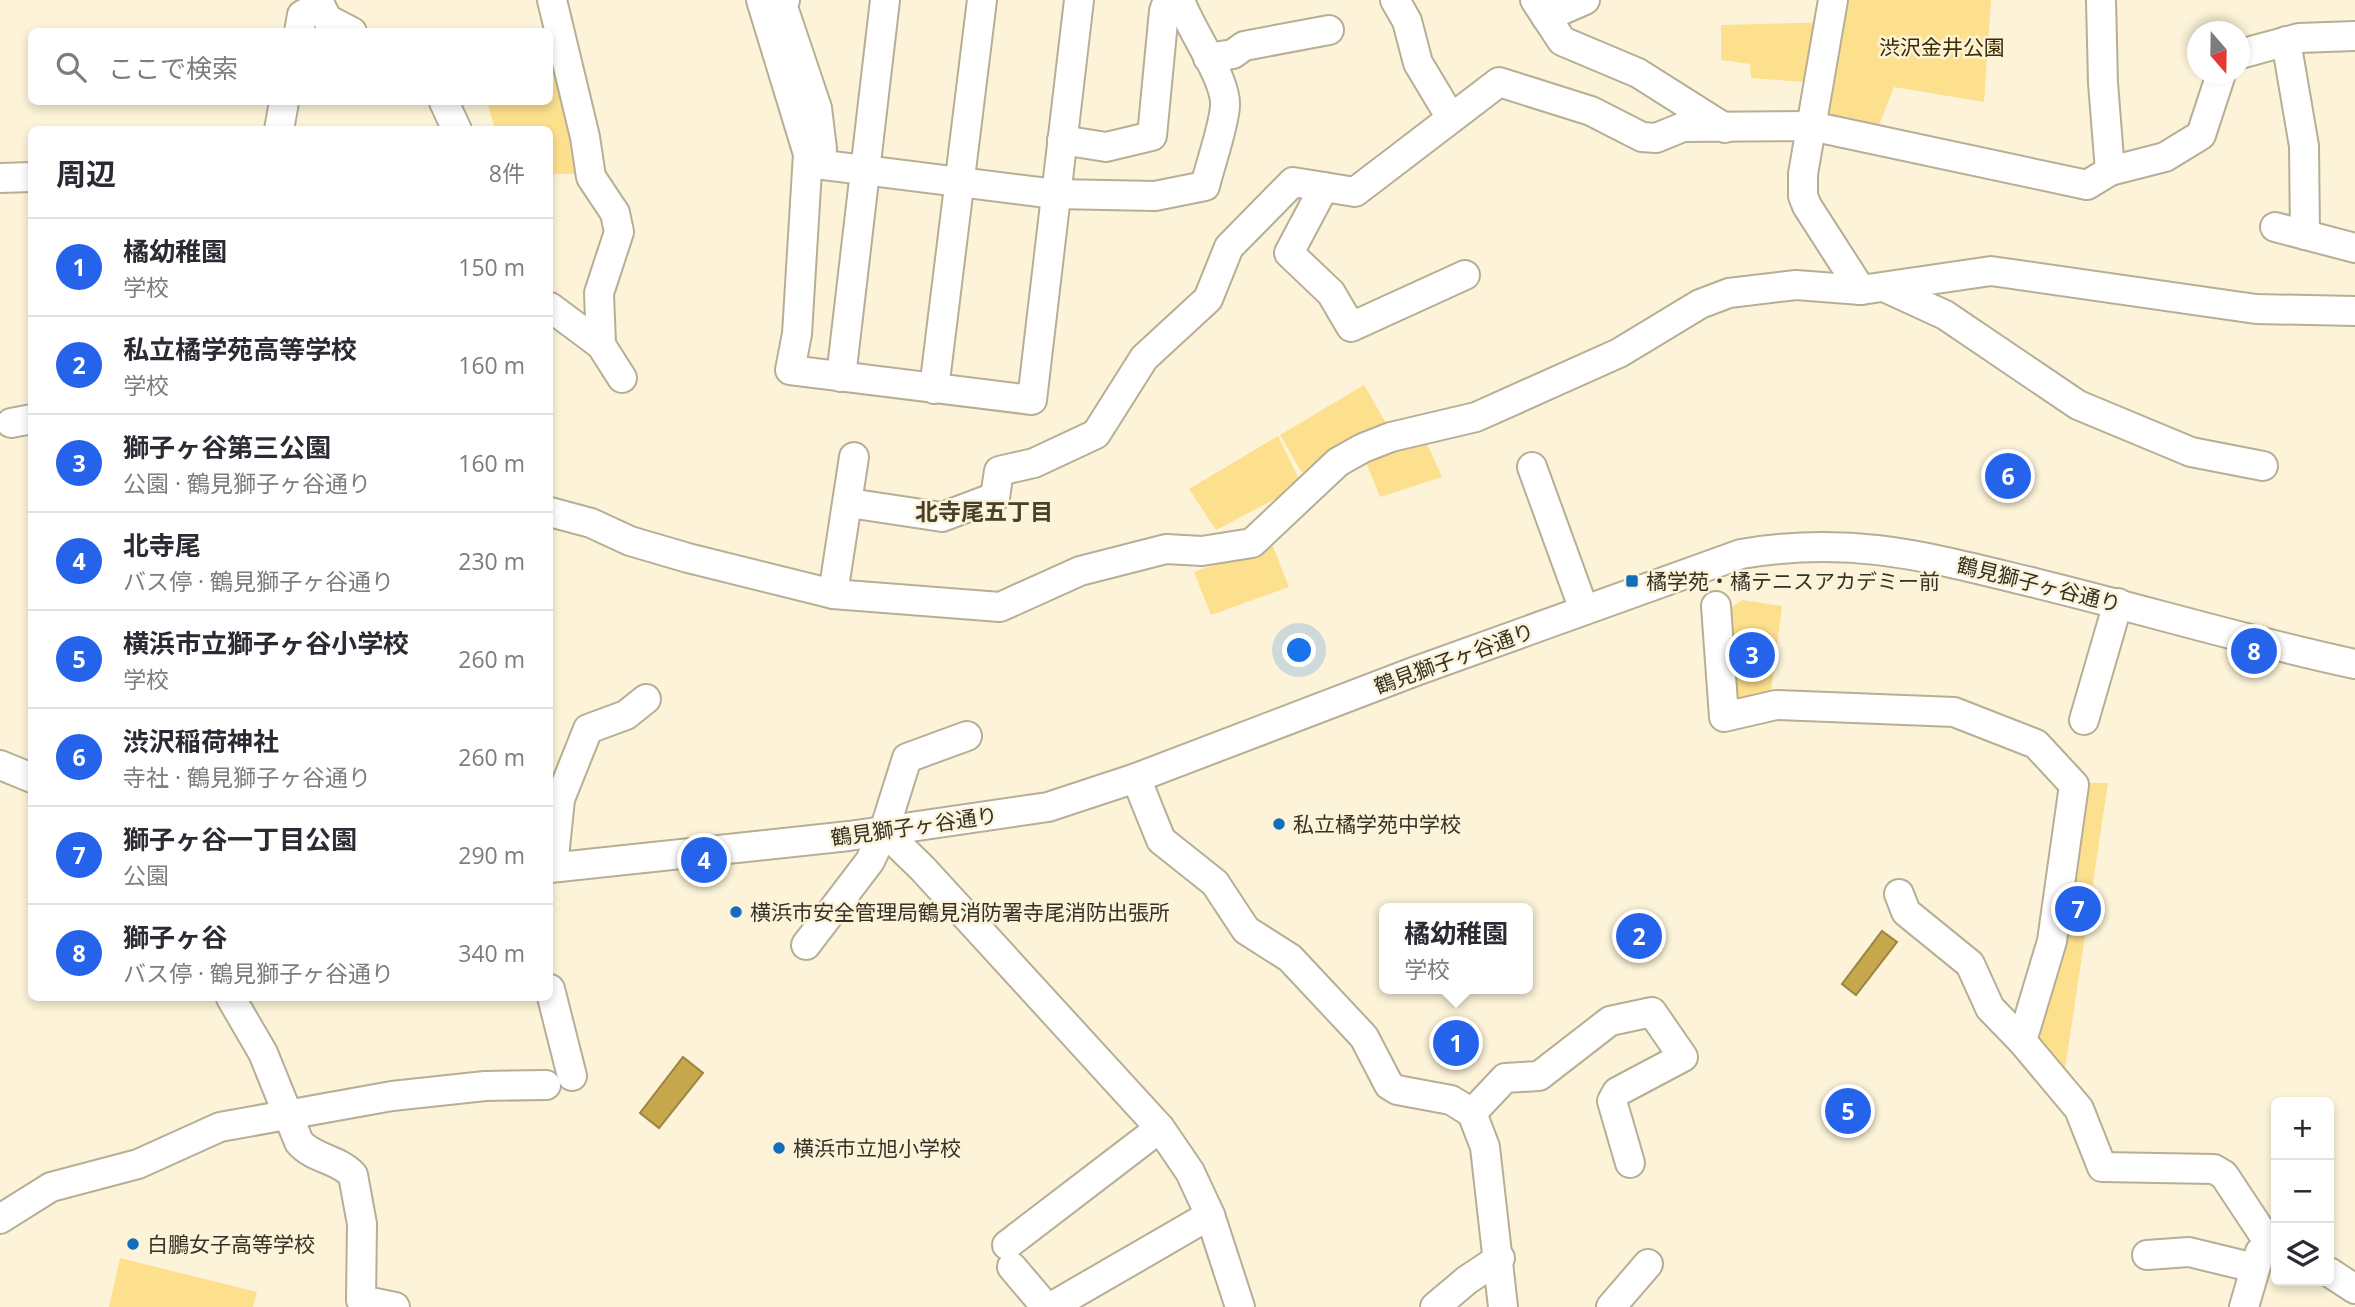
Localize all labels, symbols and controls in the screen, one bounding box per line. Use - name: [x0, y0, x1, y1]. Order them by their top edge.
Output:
- north arrow: [2187, 21, 2250, 84]
- search box: [28, 28, 553, 105]
- park label: 渋沢金井公園: [1879, 33, 2005, 61]
- icon: search: [52, 48, 90, 86]
- text: ここで検索: [108, 50, 238, 86]
- text: 周辺: [56, 153, 116, 194]
- text: 8件: [489, 157, 525, 189]
- text: 橘幼稚園: [123, 233, 227, 269]
- text: 1: [72, 251, 86, 283]
- text: 150 m: [458, 251, 525, 283]
- text: 学校: [123, 271, 169, 303]
- text: 私立橘学苑高等学校: [123, 331, 357, 367]
- text: 2: [72, 349, 86, 381]
- text: 160 m: [458, 349, 525, 381]
- text: 学校: [123, 369, 169, 401]
- text: 獅子ヶ谷第三公園: [123, 429, 331, 465]
- text: 3: [72, 447, 86, 479]
- text: 160 m: [458, 447, 525, 479]
- pin: 6: [1985, 450, 2031, 502]
- text: 公園 · 鶴見獅子ヶ谷通り: [123, 467, 371, 499]
- district label: 北寺尾五丁目: [915, 495, 1053, 527]
- text: 北寺尾: [123, 527, 201, 563]
- text: 4: [72, 545, 86, 577]
- text: 230 m: [458, 545, 525, 577]
- street label: 鶴見獅子ヶ谷通り: [1954, 550, 2124, 618]
- text: バス停 · 鶴見獅子ヶ谷通り: [123, 565, 394, 597]
- place label: 橘学苑・橘テニスアカデミー前: [1646, 567, 1940, 595]
- marker: 橘学苑・橘テニスアカデミー前: [1624, 573, 1640, 589]
- street label: 鶴見獅子ヶ谷通り: [1370, 616, 1538, 700]
- text: 横浜市立獅子ヶ谷小学校: [123, 625, 409, 661]
- pin: 8: [2231, 625, 2277, 677]
- pin: 3: [1729, 629, 1775, 681]
- your location: [1282, 633, 1316, 667]
- text: 5: [72, 643, 86, 675]
- text: 260 m: [458, 643, 525, 675]
- text: 学校: [123, 663, 169, 695]
- text: 渋沢稲荷神社: [123, 723, 279, 759]
- text: 6: [72, 741, 86, 773]
- text: 260 m: [458, 741, 525, 773]
- text: 寺社 · 鶴見獅子ヶ谷通り: [123, 761, 371, 793]
- street label: 鶴見獅子ヶ谷通り: [829, 800, 999, 852]
- place label: 私立橘学苑中学校: [1293, 810, 1461, 838]
- marker: 私立橘学苑中学校: [1271, 816, 1287, 832]
- text: 獅子ヶ谷一丁目公園: [123, 821, 357, 857]
- pin: 4: [681, 834, 727, 886]
- text: 7: [72, 839, 86, 871]
- text: 290 m: [458, 839, 525, 871]
- text: 公園: [123, 859, 169, 891]
- pin: 7: [2055, 883, 2101, 935]
- place label: 横浜市安全管理局鶴見消防署寺尾消防出張所: [750, 898, 1170, 926]
- popup: [1379, 903, 1533, 994]
- marker: 横浜市安全管理局鶴見消防署寺尾消防出張所: [728, 904, 744, 920]
- pin: 2: [1616, 910, 1662, 962]
- text: 橘幼稚園: [1404, 915, 1508, 951]
- text: 獅子ヶ谷: [123, 919, 227, 955]
- text: 8: [72, 937, 86, 969]
- text: 340 m: [458, 937, 525, 969]
- text: 学校: [1404, 953, 1450, 985]
- text: バス停 · 鶴見獅子ヶ谷通り: [123, 957, 394, 989]
- pin: 1: [1433, 1017, 1479, 1069]
- pin: 5: [1825, 1085, 1871, 1137]
- map controls: [2271, 1097, 2334, 1286]
- button: +: [2271, 1097, 2334, 1160]
- place label: 横浜市立旭小学校: [793, 1134, 961, 1162]
- marker: 横浜市立旭小学校: [771, 1140, 787, 1156]
- button: −: [2271, 1160, 2334, 1223]
- button: layers: [2271, 1223, 2334, 1286]
- place label: 白鵬女子高等学校: [147, 1230, 315, 1258]
- marker: 白鵬女子高等学校: [125, 1236, 141, 1252]

